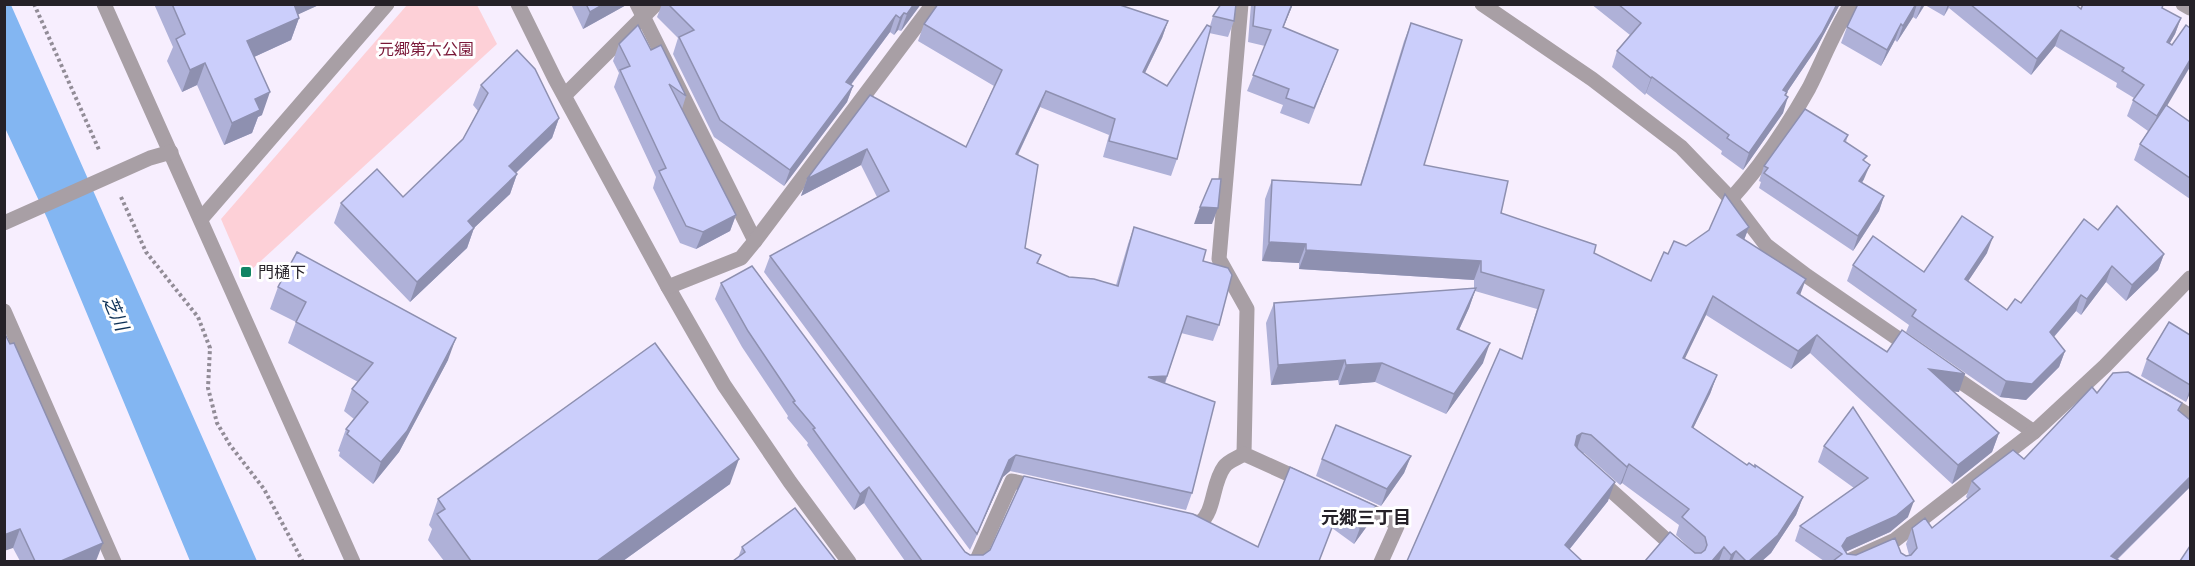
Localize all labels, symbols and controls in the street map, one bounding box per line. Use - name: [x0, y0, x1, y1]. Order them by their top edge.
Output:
- park label: 元郷第六公園: [378, 40, 474, 59]
- place label: 門樋下: [258, 263, 306, 282]
- marker: 門樋下: [239, 265, 253, 279]
- water label: 芝川: [99, 292, 134, 336]
- district label: 元郷三丁目: [1321, 507, 1411, 528]

